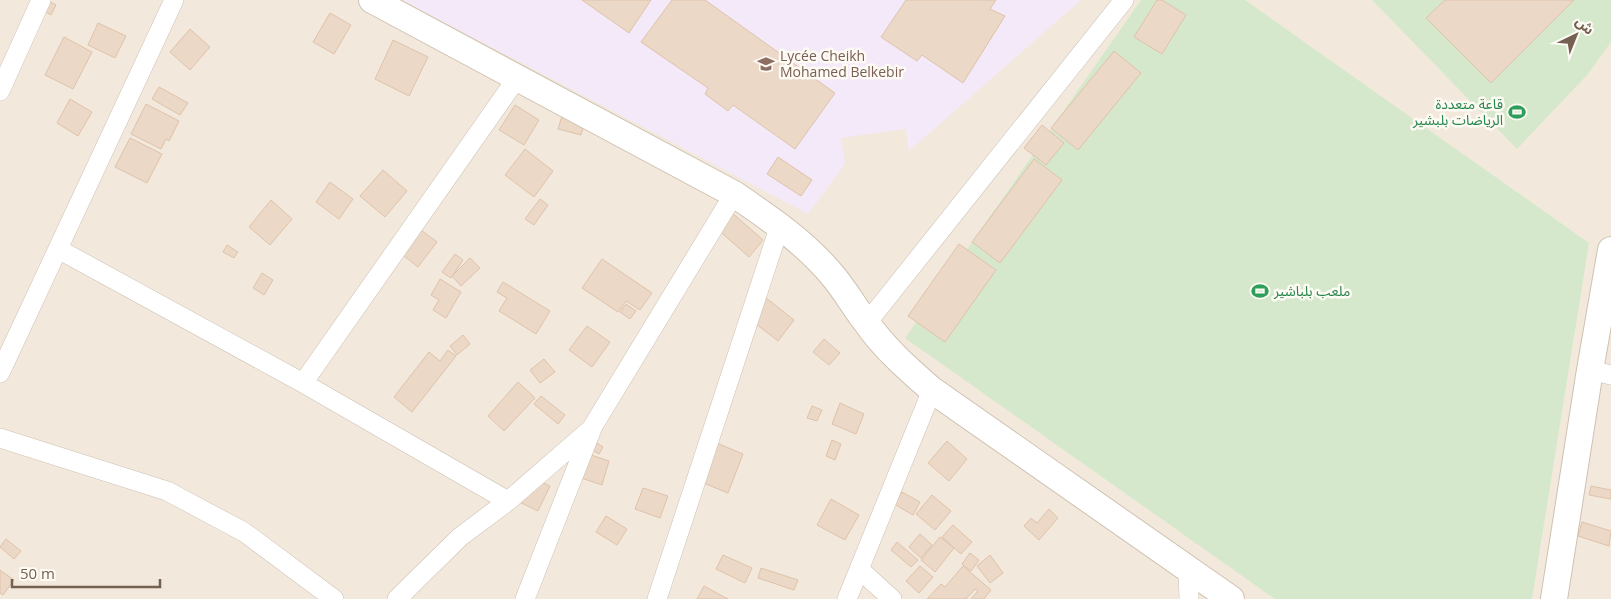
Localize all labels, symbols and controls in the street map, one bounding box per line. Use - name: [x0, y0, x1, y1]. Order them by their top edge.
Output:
- north arrow: [1551, 10, 1601, 60]
- text: ش: [1572, 12, 1599, 39]
- place label: Lycée Cheikh Mohamed Belkebir: [780, 46, 904, 81]
- school or university icon: Lycée Cheikh Mohamed Belkebir: [756, 54, 776, 74]
- place label: قاعة متعددة الرياضات بلبشير: [1412, 94, 1503, 129]
- sports icon: قاعة متعددة الرياضات بلبشير: [1507, 102, 1527, 122]
- sports icon: ملعب بلباشير: [1250, 281, 1270, 301]
- place label: ملعب بلباشير: [1273, 281, 1350, 300]
- scale bar: [12, 556, 160, 588]
- text: 50 m: [20, 563, 55, 583]

